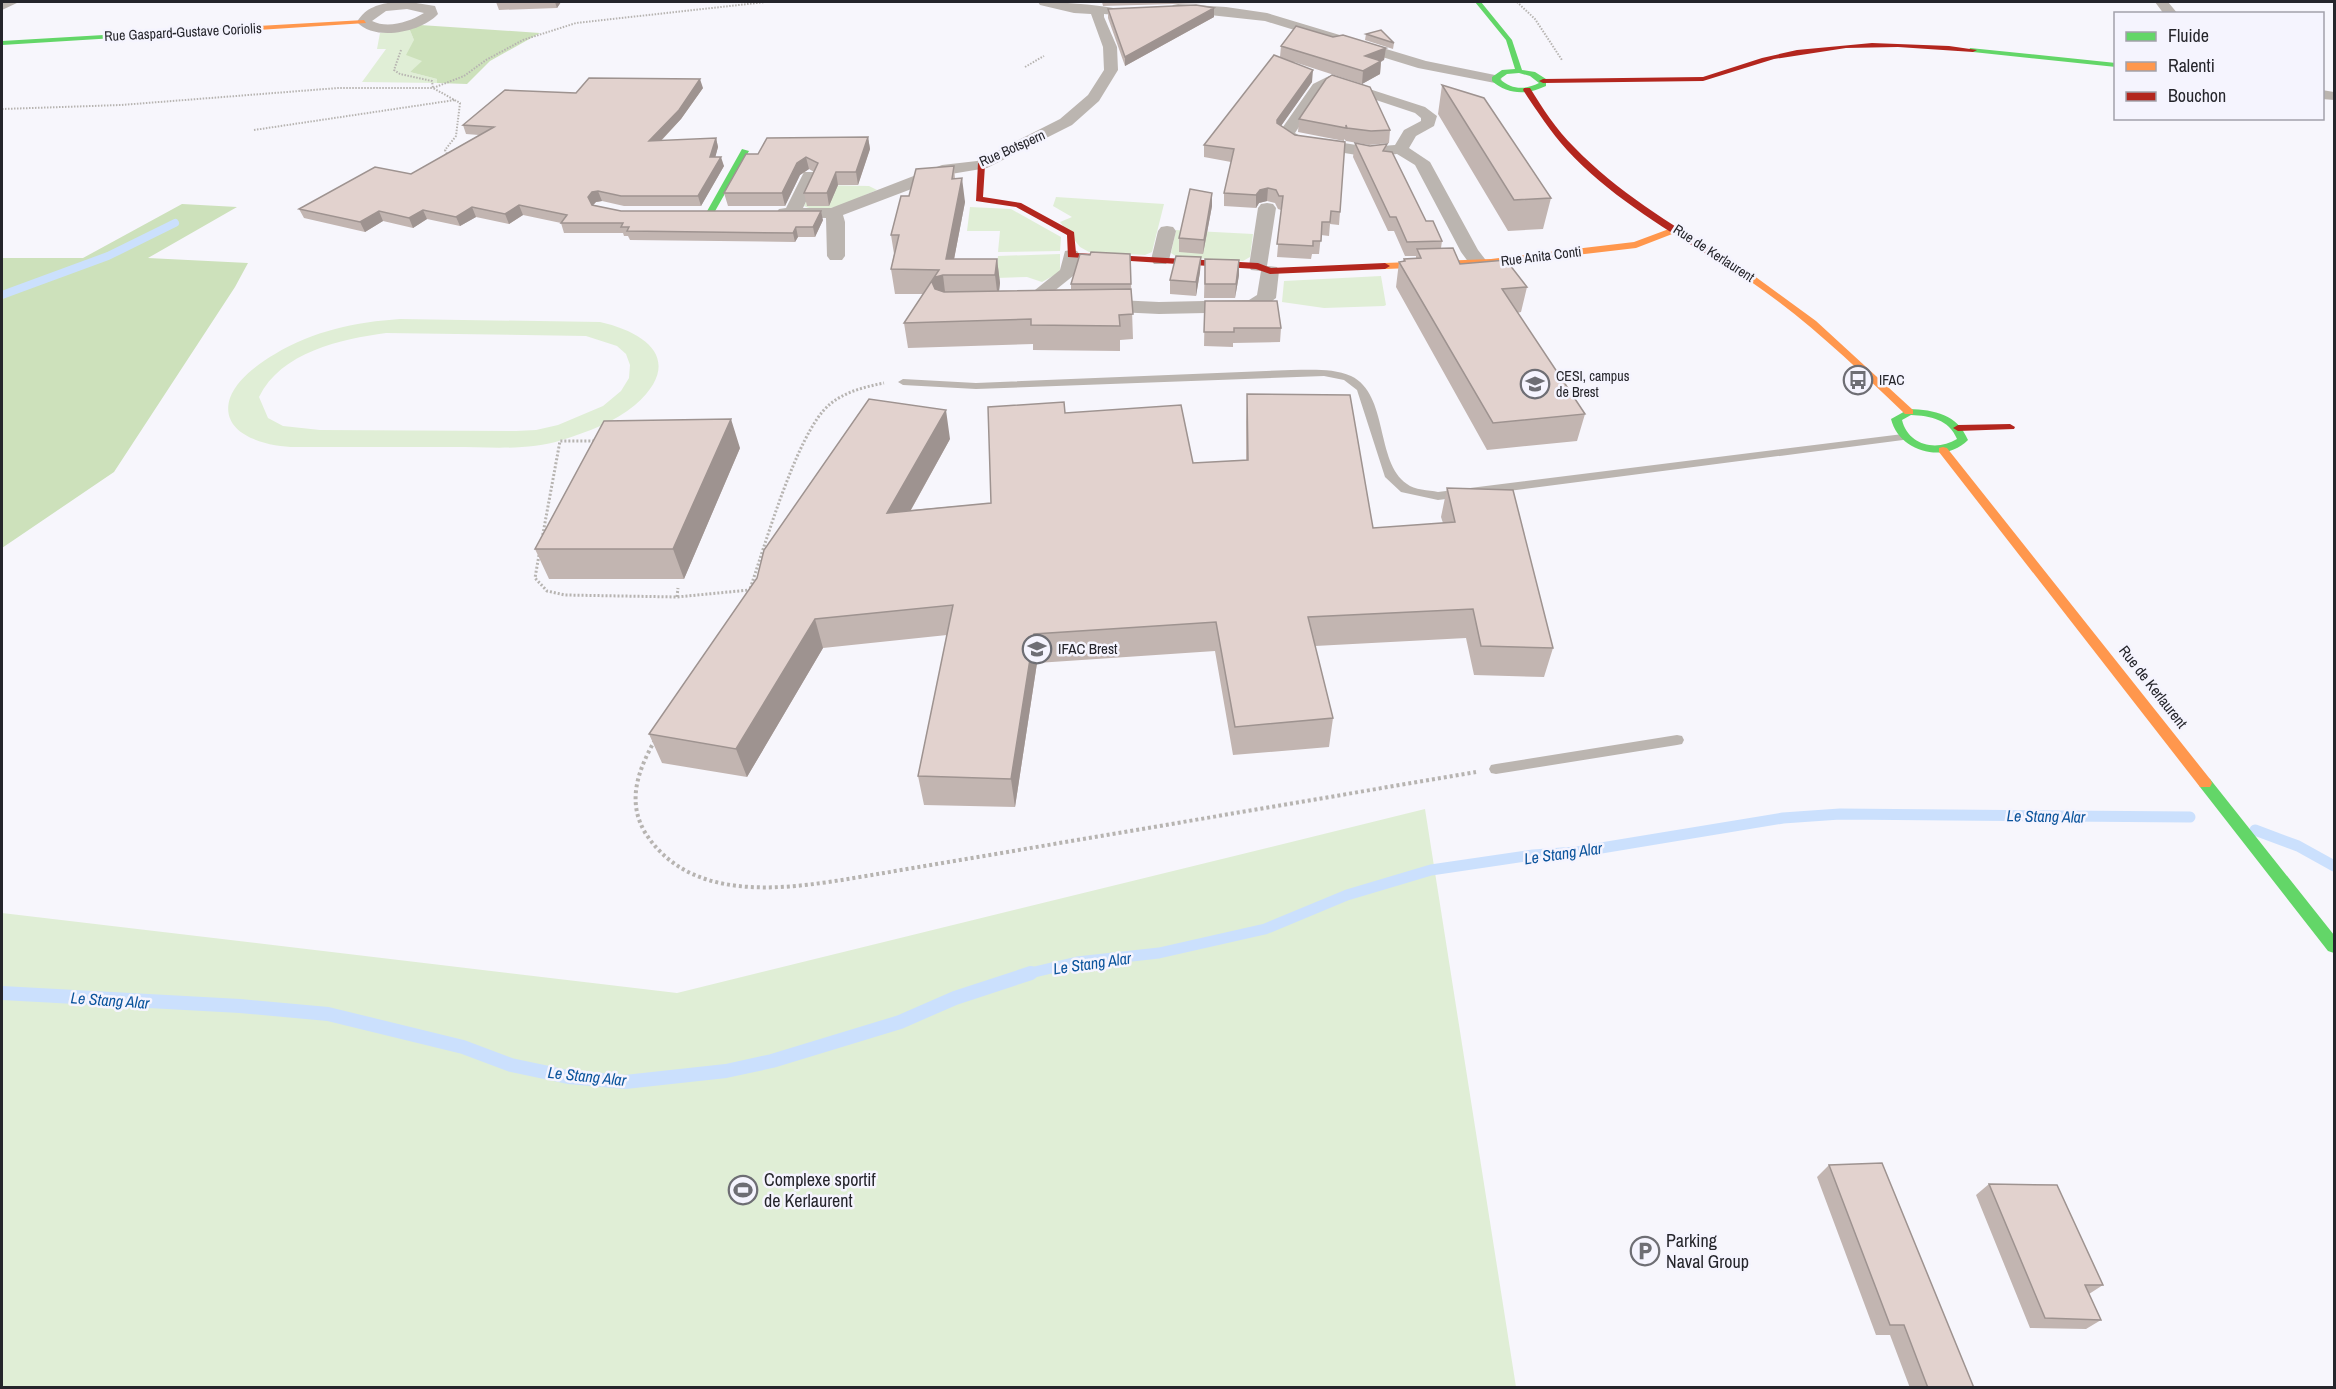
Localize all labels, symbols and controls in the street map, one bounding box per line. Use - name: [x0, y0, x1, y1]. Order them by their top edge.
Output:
- legend: [2114, 12, 2324, 120]
- street label: Rue Gaspard-Gustave Coriolis: [104, 19, 262, 45]
- text: Fluide: [2168, 23, 2209, 48]
- text: Ralenti: [2168, 53, 2215, 78]
- text: Bouchon: [2168, 83, 2226, 108]
- street label: Rue Botspern: [976, 126, 1048, 170]
- street label: Rue de Kerlaurent: [1670, 220, 1758, 286]
- street label: Rue Anita Conti: [1500, 242, 1582, 270]
- bus stop icon: IFAC: [1842, 364, 1874, 396]
- place label: CESI, campus de Brest: [1556, 367, 1630, 401]
- school or university icon: CESI, campus de Brest: [1519, 368, 1551, 400]
- place label: IFAC: [1879, 371, 1905, 389]
- school or university icon: IFAC Brest: [1021, 633, 1053, 665]
- place label: IFAC Brest: [1058, 638, 1118, 659]
- street label: Rue de Kerlaurent: [2114, 641, 2193, 733]
- water label: Le Stang Alar: [2007, 804, 2086, 828]
- water label: Le Stang Alar: [1523, 837, 1604, 869]
- water label: Le Stang Alar: [1052, 947, 1133, 979]
- water label: Le Stang Alar: [70, 986, 151, 1014]
- water label: Le Stang Alar: [547, 1061, 628, 1091]
- place label: Complexe sportif de Kerlaurent: [764, 1167, 876, 1213]
- sports icon: Complexe sportif de Kerlaurent: [727, 1174, 759, 1206]
- place label: Parking Naval Group: [1666, 1228, 1749, 1274]
- parking icon: Parking Naval Group: [1629, 1235, 1661, 1267]

